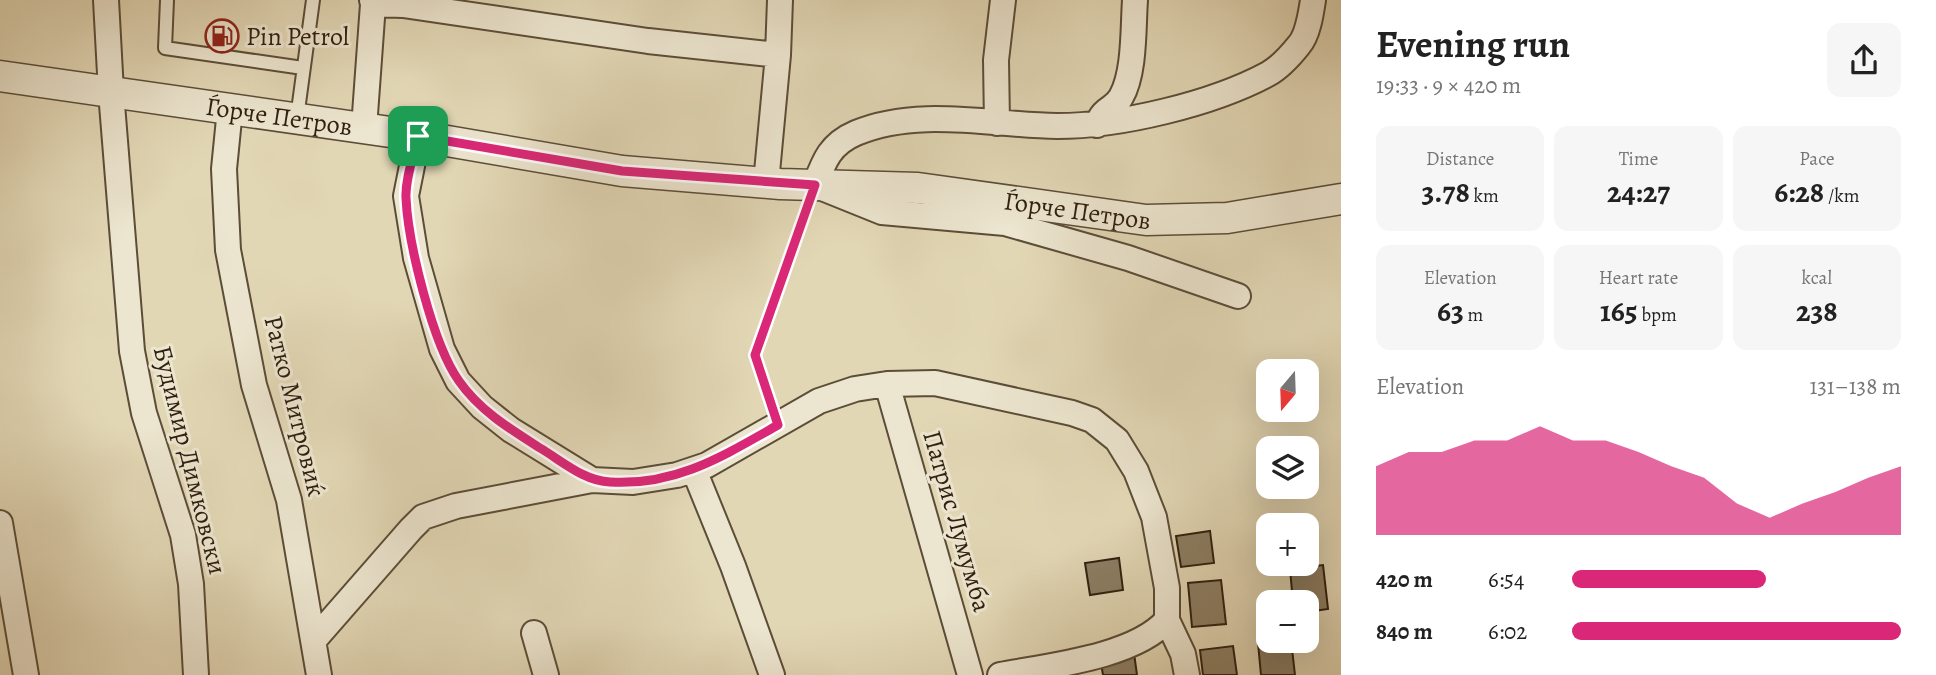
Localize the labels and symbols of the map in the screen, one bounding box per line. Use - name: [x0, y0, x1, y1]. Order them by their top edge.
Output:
- fuel station icon: Pin Petrol: [203, 17, 241, 55]
- place label: Pin Petrol: [246, 19, 349, 54]
- street label: Ѓорче Петров: [203, 88, 355, 144]
- pin: [388, 106, 448, 166]
- street label: Ѓорче Петров: [1002, 183, 1153, 238]
- street label: Ратко Митровиќ: [256, 312, 334, 500]
- street label: Будимир Димковски: [145, 342, 235, 578]
- north arrow: [1256, 359, 1320, 422]
- street label: Патрис Лумумба: [914, 426, 1000, 616]

